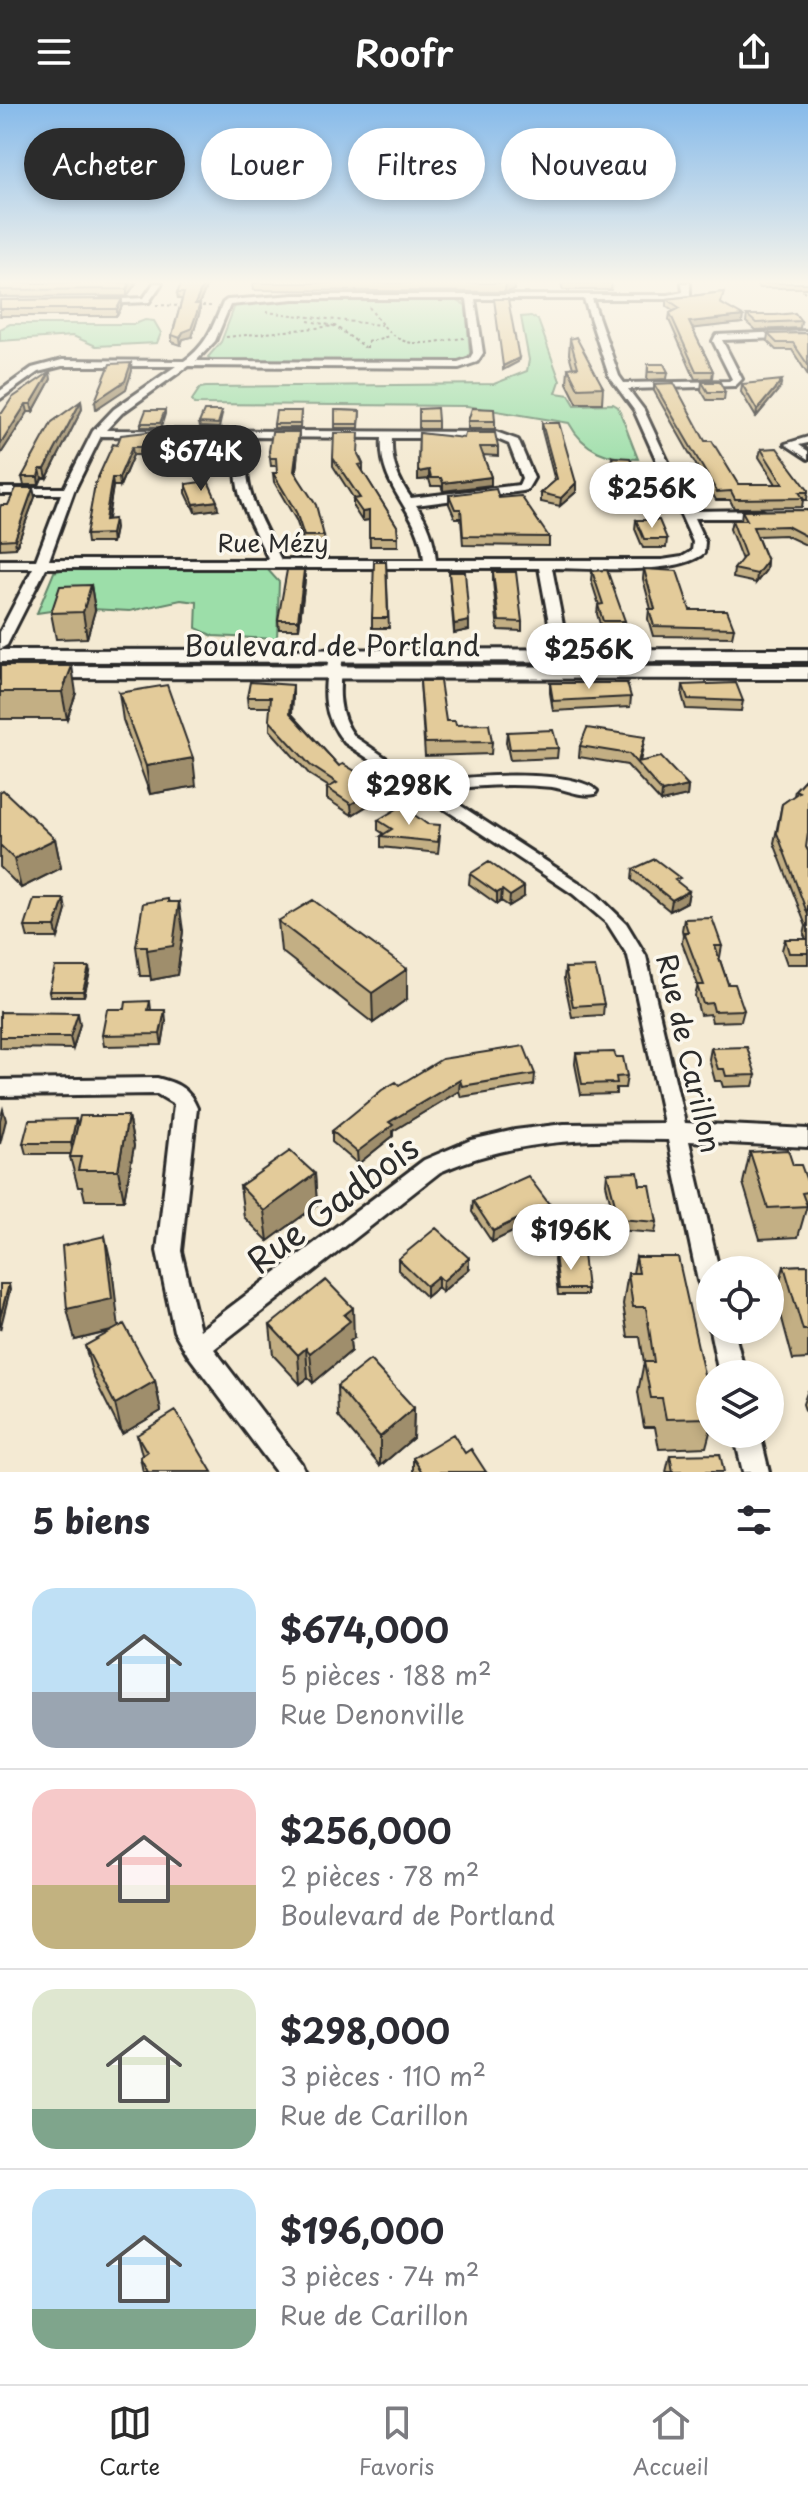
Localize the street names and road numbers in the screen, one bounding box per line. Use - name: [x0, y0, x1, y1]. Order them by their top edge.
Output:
- street label: Rue Mézy: [218, 524, 328, 560]
- street label: Boulevard de Portland: [184, 623, 480, 666]
- street label: Rue de Carillon: [646, 949, 734, 1157]
- street label: Rue Gadbois: [235, 1121, 429, 1285]

